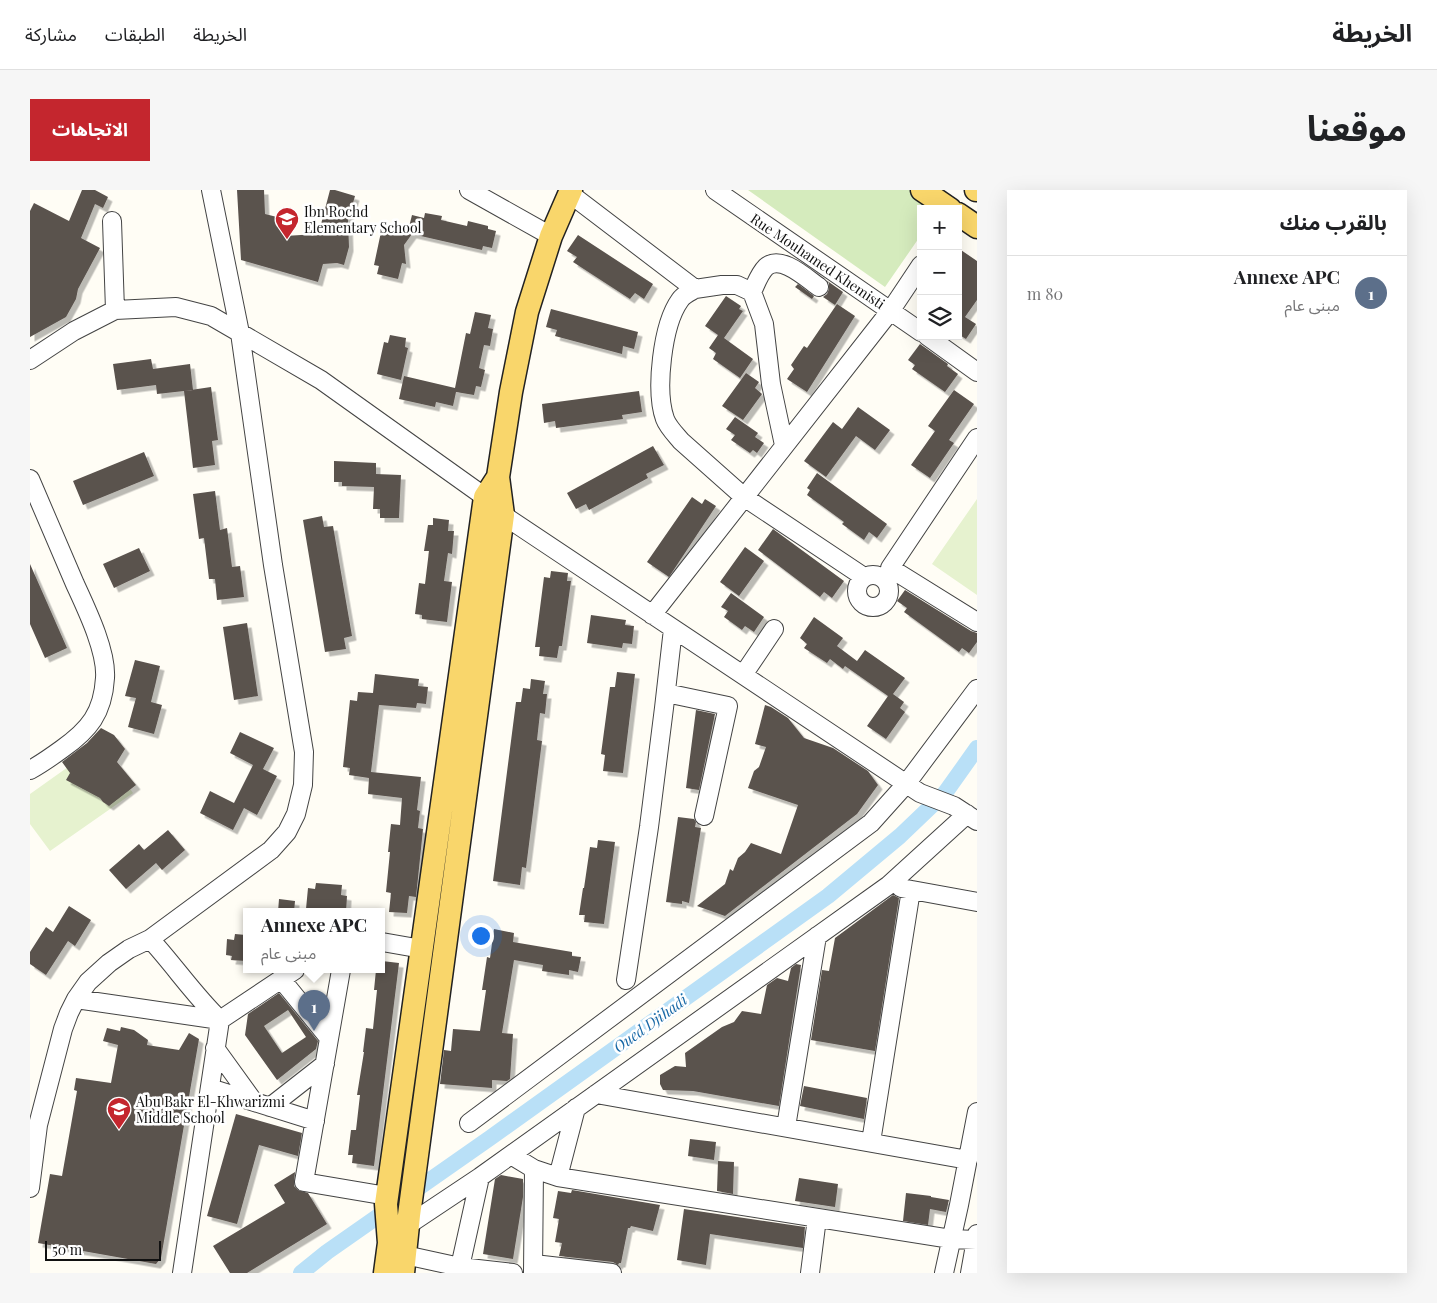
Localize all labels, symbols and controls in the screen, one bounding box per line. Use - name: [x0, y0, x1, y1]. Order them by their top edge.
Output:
- text: الخريطة: [1332, 16, 1412, 48]
- text: مشاركة: [25, 22, 77, 46]
- text: الطبقات: [105, 22, 165, 46]
- text: الخريطة: [193, 22, 247, 46]
- button: الاتجاهات: [30, 99, 150, 161]
- text: موقعنا: [1307, 103, 1407, 150]
- place label: Ibn Rochd Elementary School: [304, 202, 422, 237]
- map controls: [917, 205, 962, 340]
- button: +: [917, 205, 962, 250]
- school or university icon: Ibn Rochd Elementary School: [274, 206, 300, 240]
- text: بالقرب منك: [1280, 207, 1387, 235]
- street label: Rue Mouhamed Khemisti: [747, 209, 889, 313]
- button: −: [917, 250, 962, 295]
- text: Annexe APC: [1234, 263, 1340, 289]
- text: 80 m: [1027, 283, 1063, 304]
- text: 1: [1368, 283, 1374, 304]
- text: مبنى عام: [1284, 294, 1340, 315]
- button: layers: [917, 295, 962, 340]
- popup: [243, 908, 385, 973]
- text: Annexe APC: [261, 911, 367, 937]
- your location: [468, 923, 494, 949]
- text: مبنى عام: [261, 942, 316, 963]
- water label: Oued Djihadi: [609, 989, 691, 1057]
- pin: 1: [298, 990, 330, 1031]
- place label: Abu Bakr El-Khwarizmi Middle School: [135, 1092, 285, 1127]
- school or university icon: Abu Bakr El-Khwarizmi Middle School: [106, 1096, 132, 1130]
- scale bar: [45, 1238, 161, 1261]
- text: 50 m: [52, 1240, 82, 1259]

